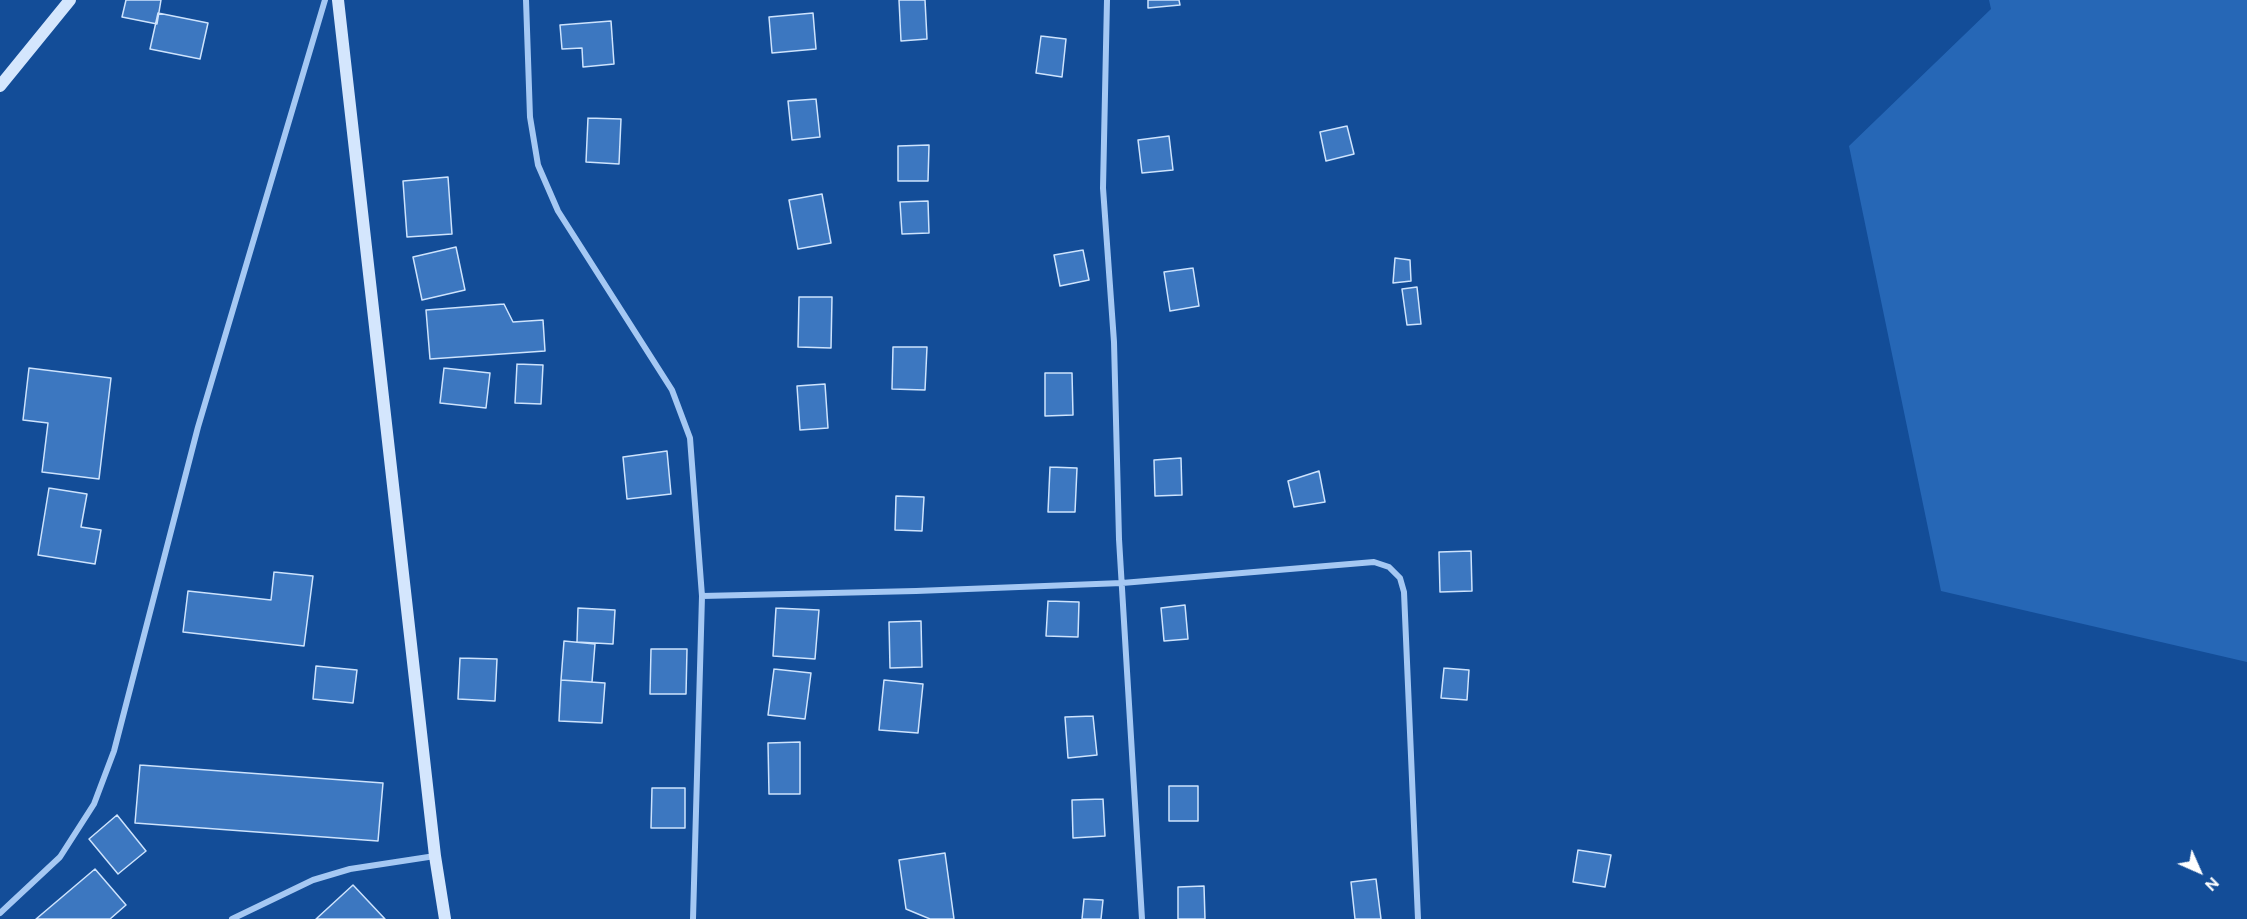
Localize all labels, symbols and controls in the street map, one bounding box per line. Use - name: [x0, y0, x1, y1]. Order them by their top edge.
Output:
- north arrow: [2169, 841, 2229, 901]
- text: N: [2201, 873, 2224, 896]

